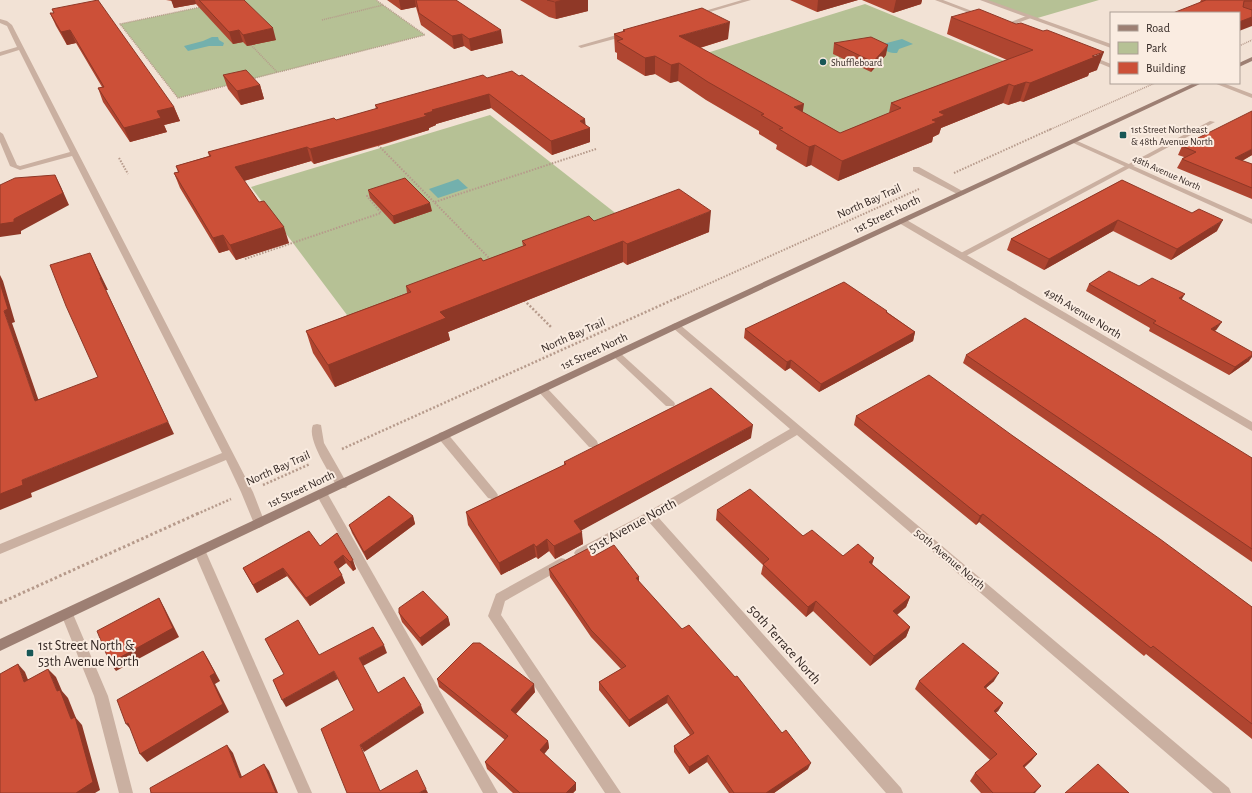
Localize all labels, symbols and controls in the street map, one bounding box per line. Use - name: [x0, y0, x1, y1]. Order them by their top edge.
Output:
- legend: [1110, 12, 1240, 84]
- text: Road: [1146, 22, 1170, 34]
- text: Park: [1146, 42, 1167, 54]
- marker: Shuffleboard: [818, 57, 828, 67]
- place label: Shuffleboard: [831, 58, 882, 68]
- text: Building: [1146, 62, 1186, 74]
- place label: 1st Street Northeast & 48th Avenue North: [1131, 125, 1213, 147]
- marker: 1st Street Northeast & 48th Avenue North: [1118, 130, 1128, 140]
- street label: 48th Avenue North: [1131, 153, 1202, 192]
- street label: North Bay Trail: [835, 182, 903, 221]
- street label: 1st Street North: [852, 193, 922, 235]
- street label: 49th Avenue North: [1042, 285, 1124, 341]
- street label: North Bay Trail: [539, 316, 607, 355]
- street label: 1st Street North: [559, 330, 629, 372]
- street label: North Bay Trail: [244, 449, 312, 488]
- street label: 1st Street North: [266, 468, 336, 510]
- street label: 51st Avenue North: [586, 496, 679, 556]
- street label: 50th Avenue North: [912, 526, 988, 592]
- street label: 50th Terrace North: [745, 602, 823, 687]
- place label: 1st Street North & 53th Avenue North: [38, 639, 139, 669]
- marker: 1st Street North & 53th Avenue North: [25, 648, 35, 658]

